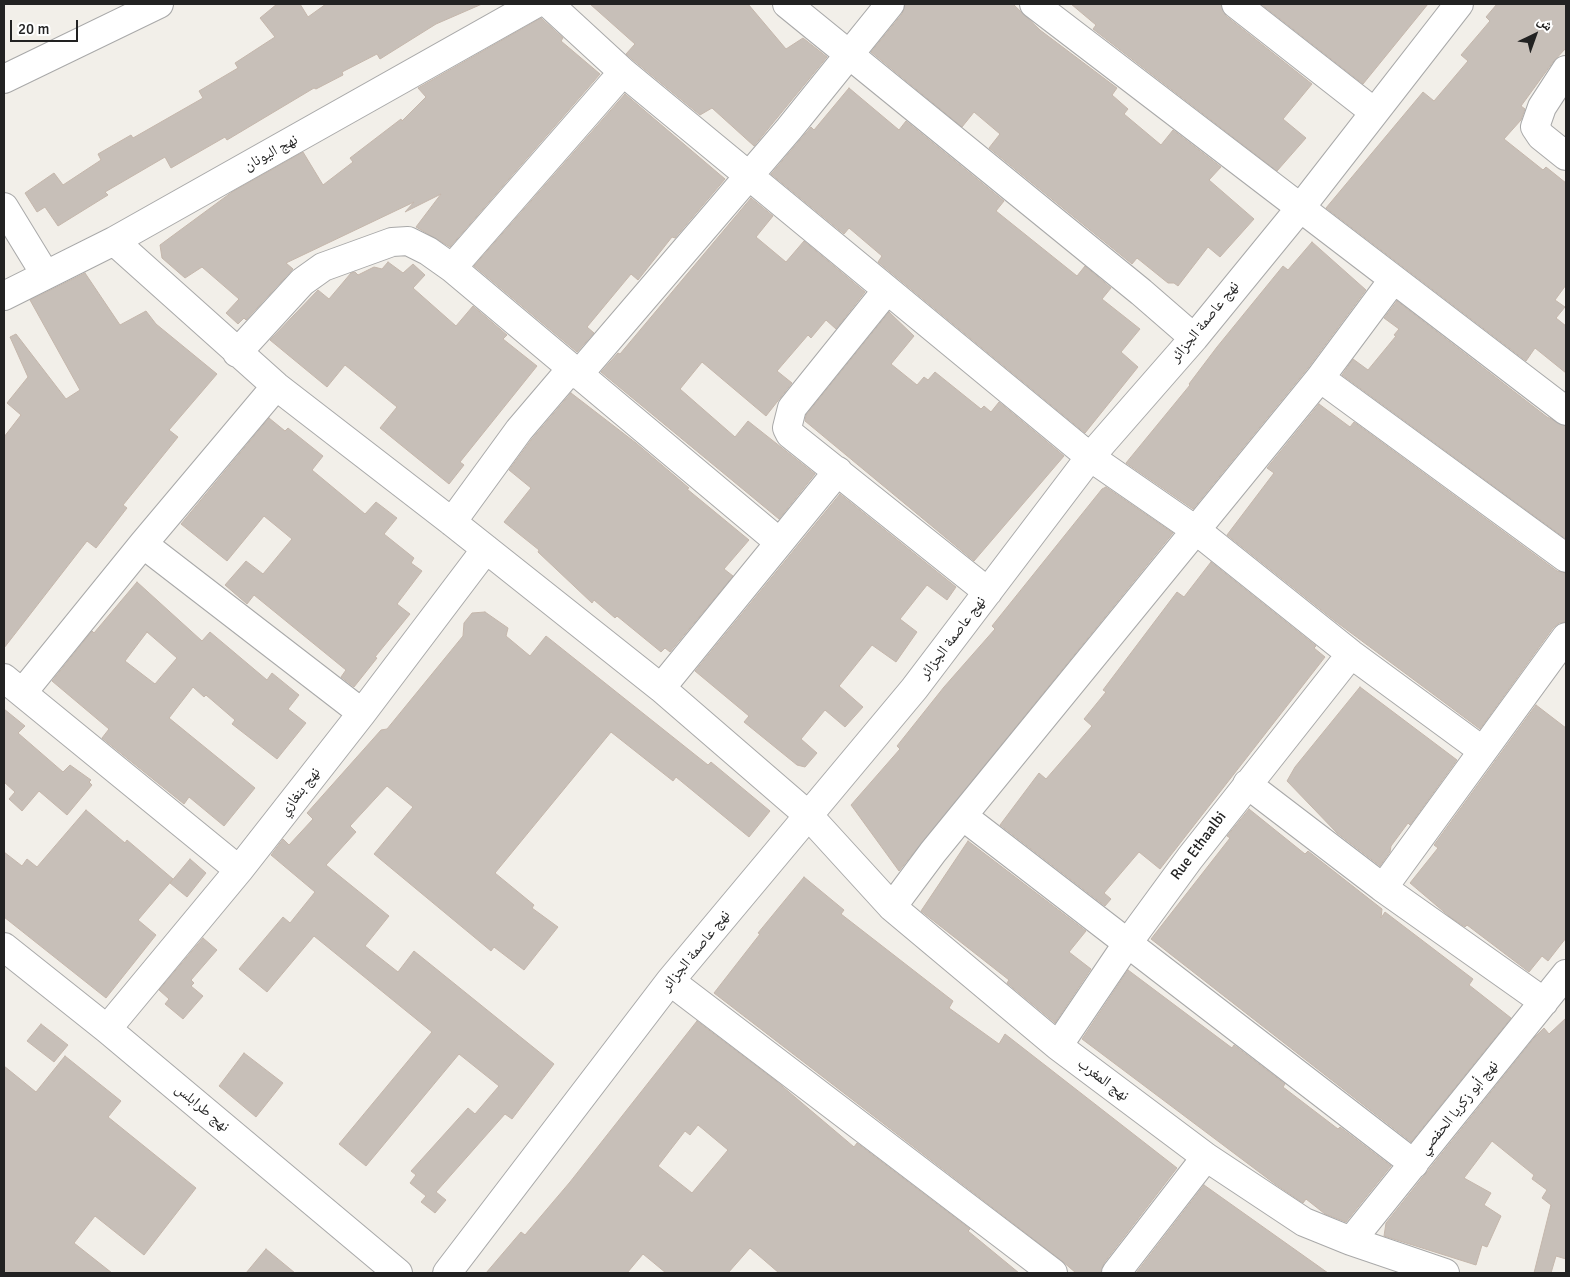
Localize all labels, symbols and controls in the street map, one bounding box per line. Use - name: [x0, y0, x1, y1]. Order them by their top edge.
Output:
- scale bar: [12, 10, 80, 42]
- north arrow: [1510, 10, 1560, 60]
- text: ش: [1534, 12, 1557, 35]
- text: 20 m: [18, 20, 49, 38]
- street label: نهج اليونان: [241, 131, 301, 175]
- street label: نهج عاصمة الجزائر: [1167, 278, 1243, 366]
- street label: نهج عاصمة الجزائر: [916, 593, 990, 683]
- street label: نهج بنغازي: [275, 764, 325, 820]
- street label: Rue Ethaalbi: [1167, 808, 1231, 884]
- street label: نهج عاصمة الجزائر: [658, 907, 734, 995]
- street label: نهج المغرب: [1074, 1055, 1132, 1105]
- street label: نهج أبو زكريا الحفصي: [1416, 1057, 1502, 1159]
- street label: نهج طرابلس: [171, 1080, 233, 1136]

